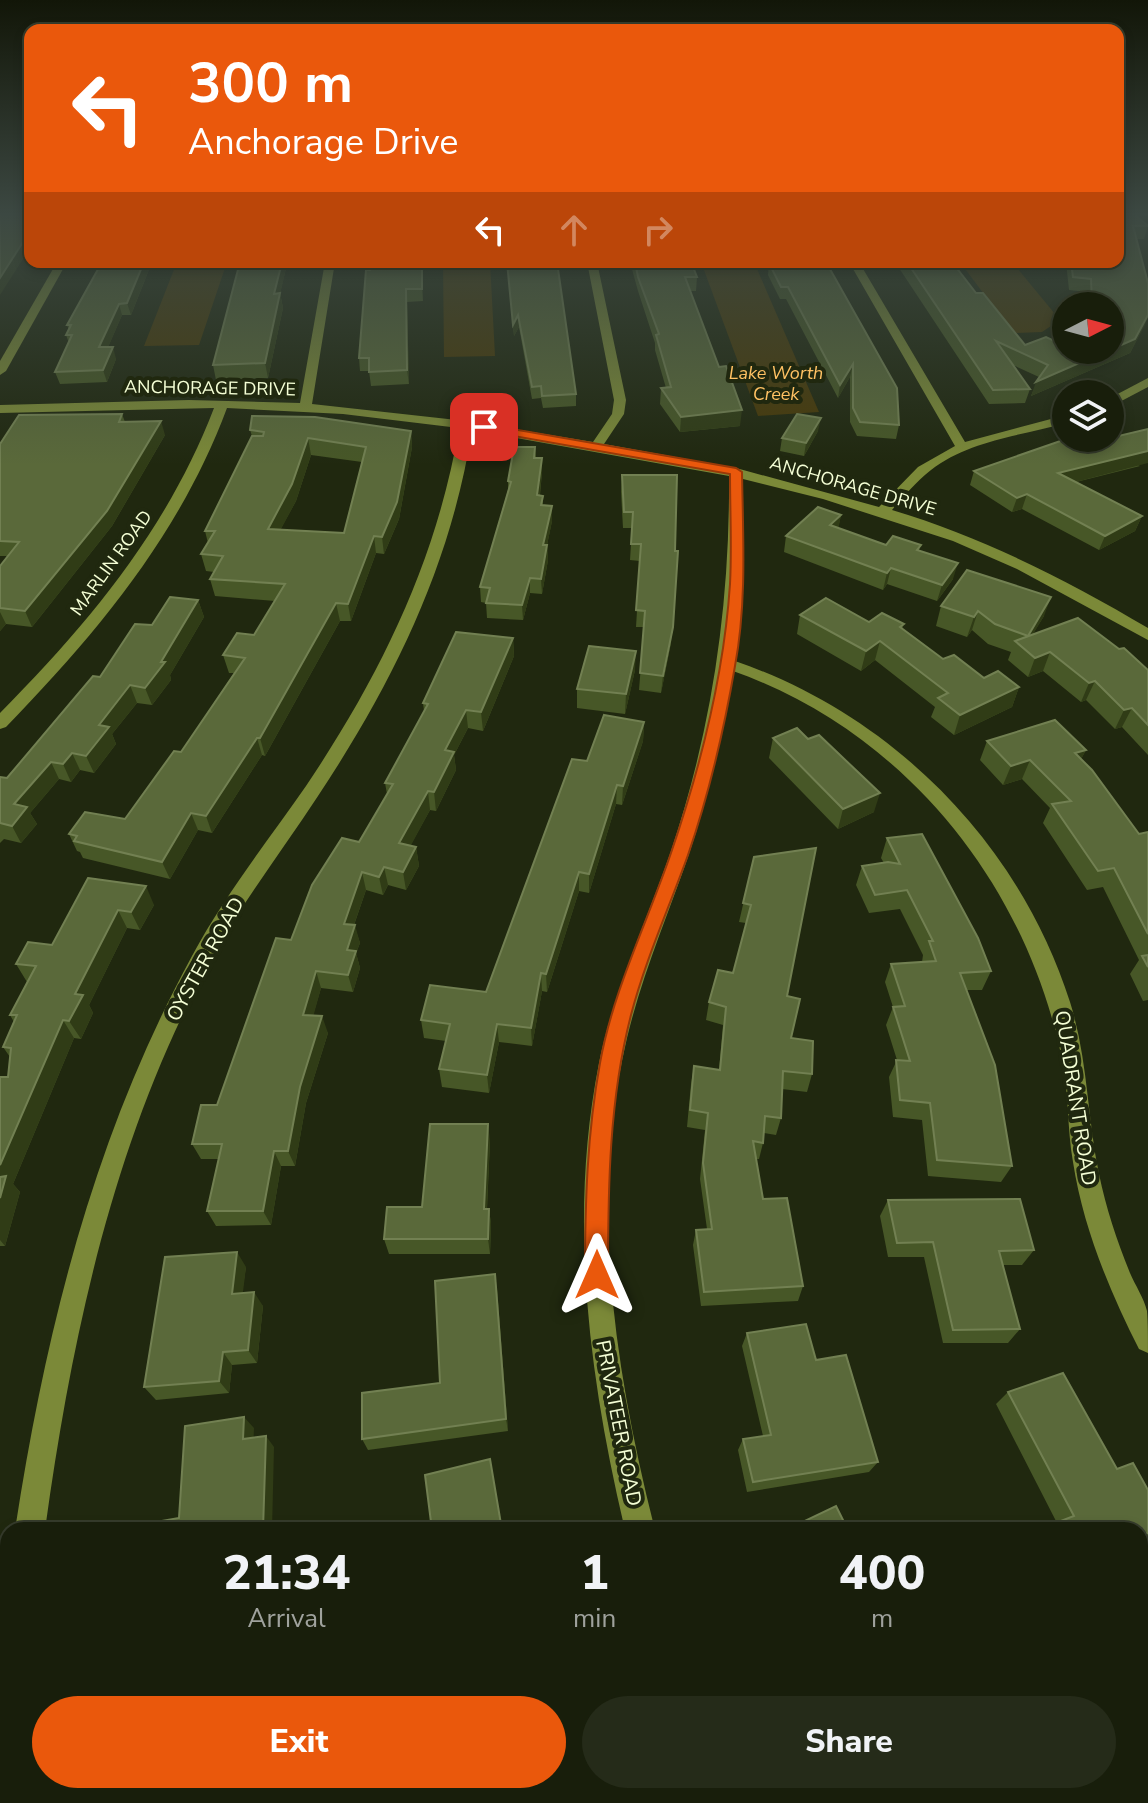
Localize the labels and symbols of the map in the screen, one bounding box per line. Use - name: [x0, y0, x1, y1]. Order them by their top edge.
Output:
- north arrow: [1052, 292, 1124, 364]
- water label: Lake Worth Creek: [729, 361, 823, 406]
- street label: ANCHORAGE DRIVE: [124, 375, 296, 401]
- pin: [450, 393, 518, 461]
- street label: ANCHORAGE DRIVE: [767, 451, 939, 521]
- street label: MARLIN ROAD: [65, 505, 157, 621]
- street label: OYSTER ROAD: [160, 892, 251, 1026]
- street label: QUADRANT ROAD: [1048, 1009, 1103, 1187]
- position arrow: [555, 1233, 639, 1317]
- street label: PRIVATEER ROAD: [589, 1338, 648, 1508]

